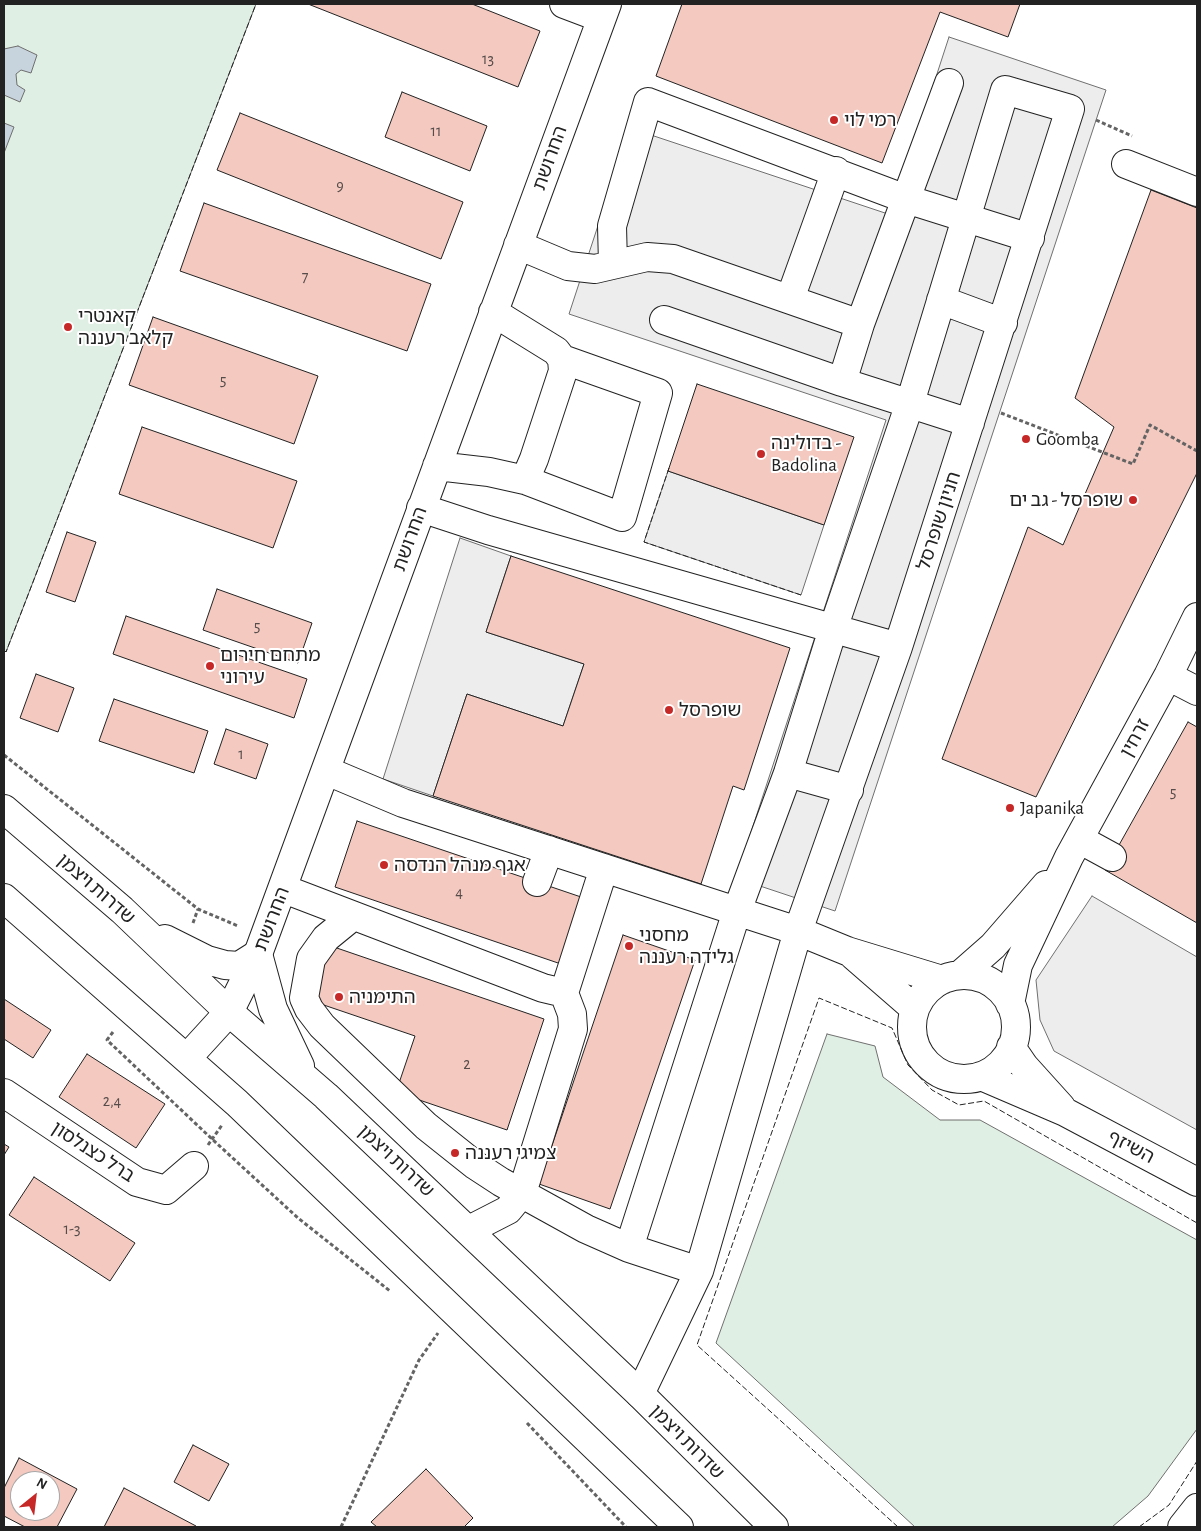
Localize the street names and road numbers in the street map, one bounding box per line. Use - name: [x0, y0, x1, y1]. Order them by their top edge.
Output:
- street label: החרושת: [528, 123, 572, 193]
- street label: חניון שופרסל: [912, 469, 966, 573]
- street label: החרושת: [388, 504, 432, 574]
- street label: זרחין: [1115, 715, 1155, 761]
- street label: שדרות ויצמן: [52, 849, 140, 929]
- street label: החרושת: [249, 884, 295, 954]
- street label: ברל כצנלסון: [47, 1117, 139, 1187]
- street label: שדרות ויצמן: [353, 1120, 439, 1202]
- street label: השיזף: [1104, 1125, 1158, 1169]
- street label: שדרות ויצמן: [645, 1400, 729, 1484]

